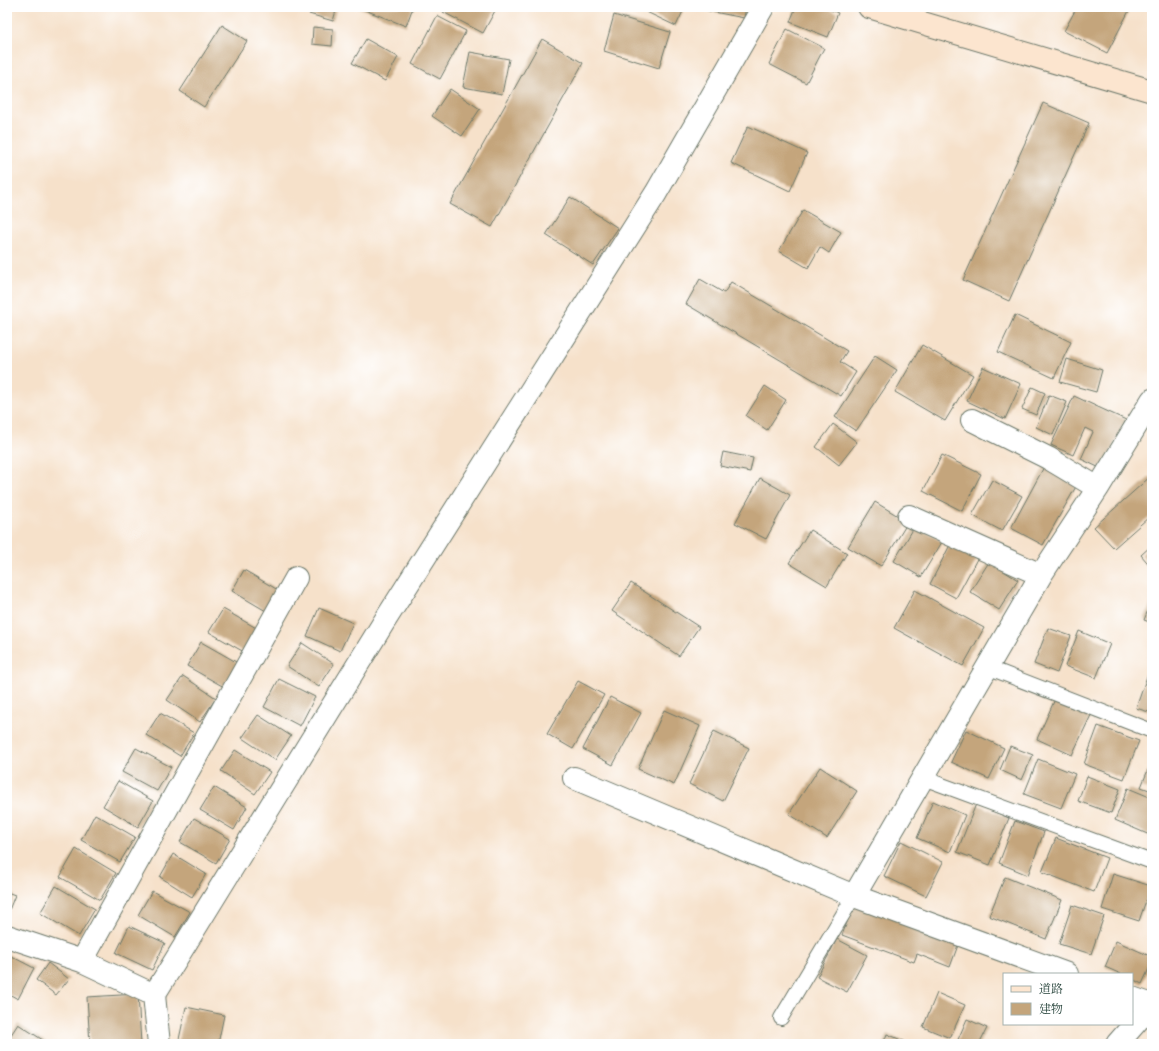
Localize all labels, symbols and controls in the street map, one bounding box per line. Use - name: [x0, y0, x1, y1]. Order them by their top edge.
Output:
- legend: [1003, 973, 1133, 1025]
- text: 道路: [1039, 982, 1063, 997]
- text: 建物: [1039, 1002, 1063, 1017]

